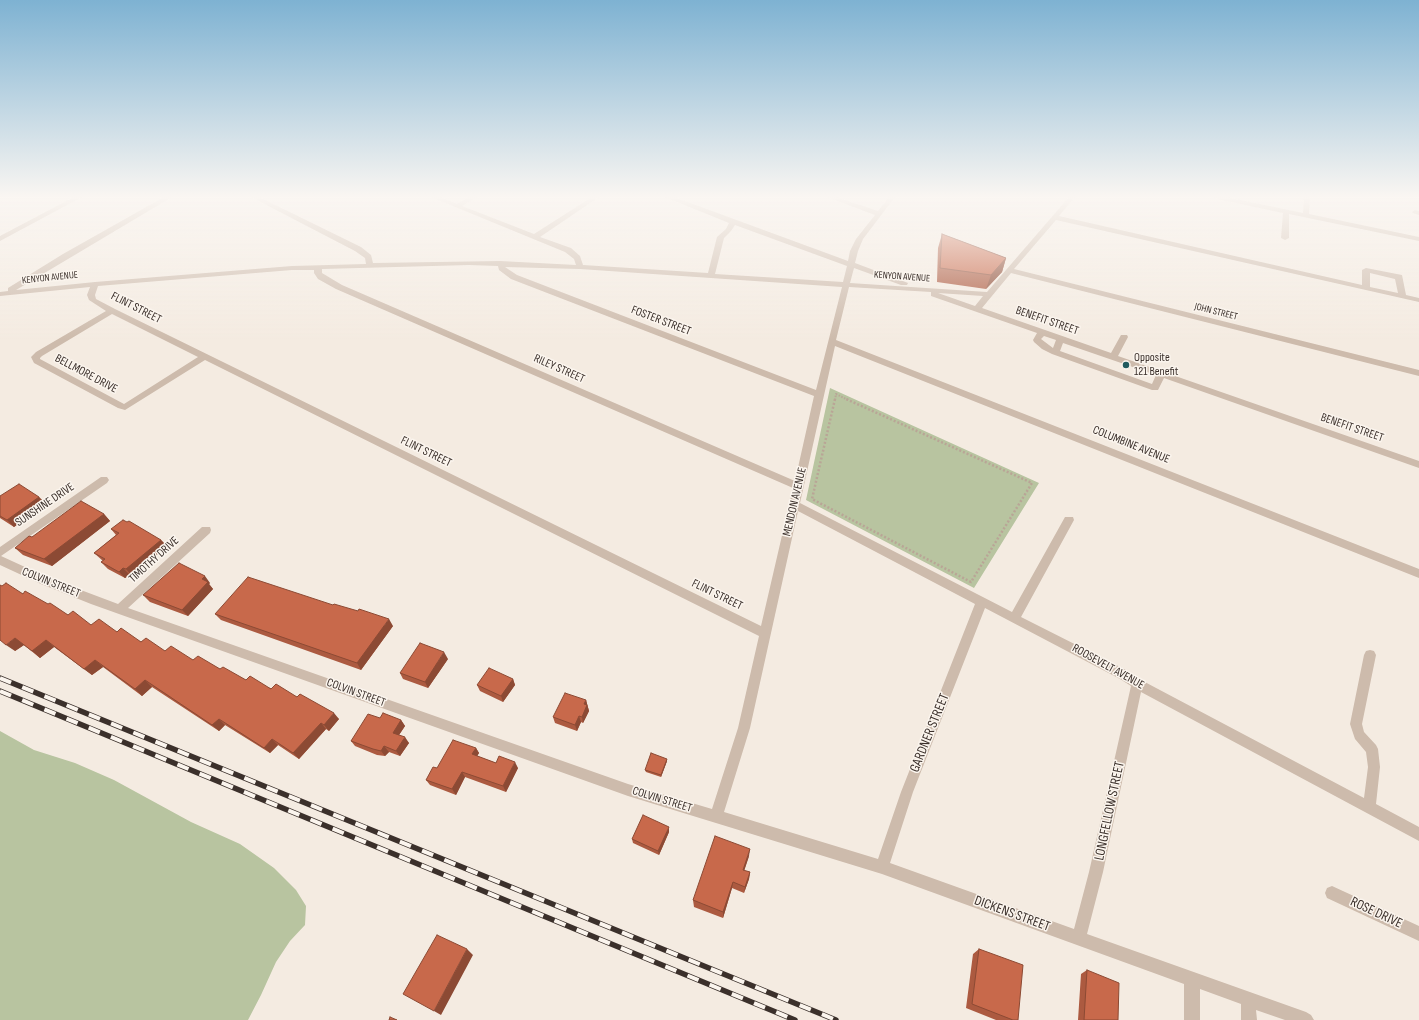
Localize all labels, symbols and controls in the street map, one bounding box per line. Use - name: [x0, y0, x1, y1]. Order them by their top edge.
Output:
- street label: KENYON AVENUE: [21, 269, 79, 287]
- street label: KENYON AVENUE: [874, 269, 930, 285]
- street label: FLINT STREET: [108, 289, 164, 327]
- street label: JOHN STREET: [1193, 301, 1239, 323]
- street label: FOSTER STREET: [629, 303, 693, 339]
- street label: BENEFIT STREET: [1014, 304, 1080, 338]
- street label: BELLMORE DRIVE: [52, 351, 120, 397]
- street label: RILEY STREET: [531, 351, 587, 387]
- place label: Opposite 121 Benefit: [1134, 351, 1178, 379]
- marker: Opposite 121 Benefit: [1121, 360, 1131, 370]
- street label: BENEFIT STREET: [1319, 411, 1385, 445]
- street label: COLUMBINE AVENUE: [1090, 423, 1172, 467]
- street label: FLINT STREET: [398, 434, 454, 470]
- street label: MENDON AVENUE: [780, 466, 810, 538]
- street label: SUNSHINE DRIVE: [13, 480, 77, 530]
- street label: TIMOTHY DRIVE: [126, 534, 182, 586]
- street label: COLVIN STREET: [20, 565, 82, 601]
- street label: FLINT STREET: [689, 577, 745, 613]
- street label: ROOSEVELT AVENUE: [1069, 641, 1147, 693]
- street label: COLVIN STREET: [325, 676, 387, 710]
- street label: GARDNER STREET: [907, 691, 953, 775]
- street label: LONGFELLOW STREET: [1091, 760, 1129, 862]
- street label: COLVIN STREET: [630, 784, 694, 816]
- street label: DICKENS STREET: [972, 893, 1052, 935]
- street label: ROSE DRIVE: [1347, 894, 1405, 932]

